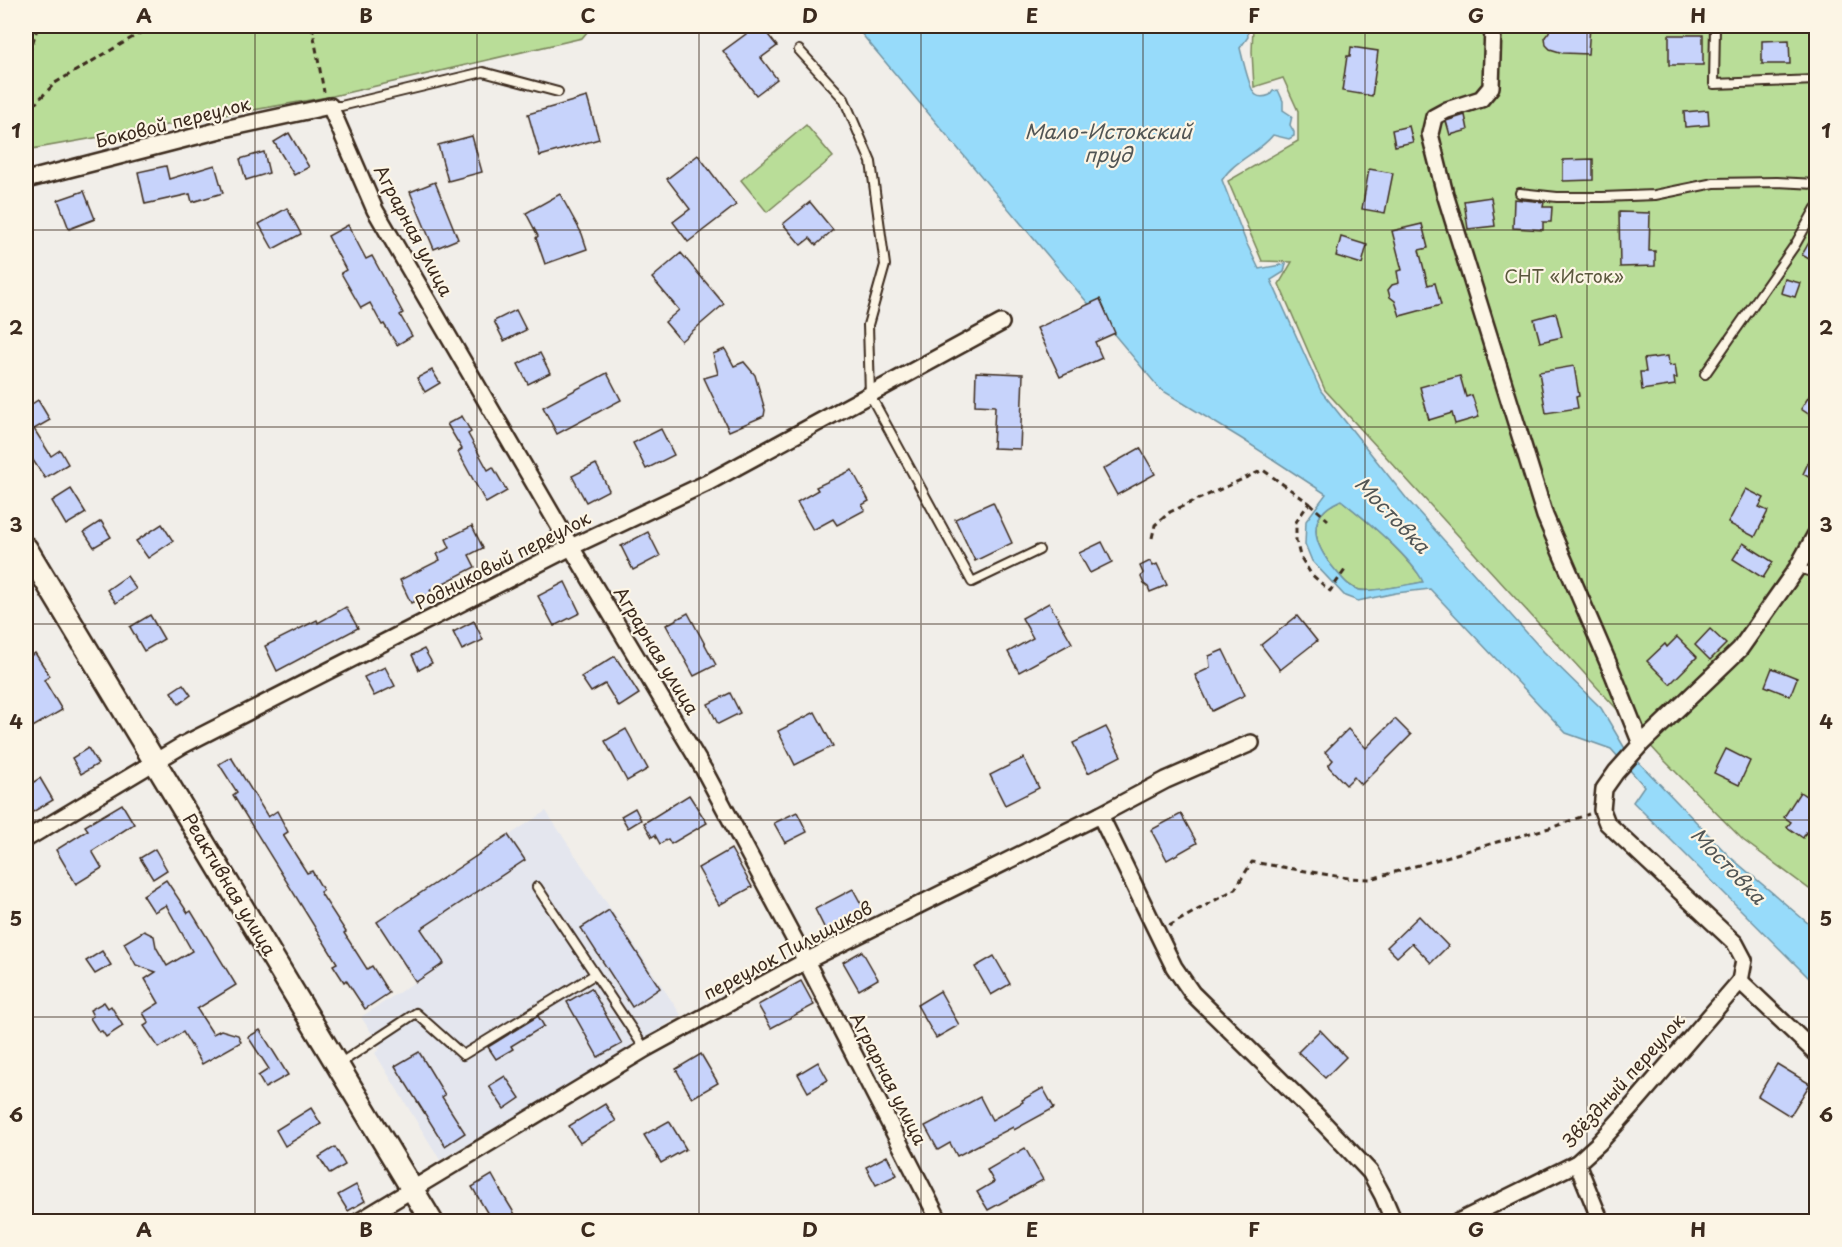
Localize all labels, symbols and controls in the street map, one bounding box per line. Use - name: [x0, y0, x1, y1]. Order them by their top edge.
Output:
- text: A: [136, 0, 152, 30]
- text: B: [359, 0, 373, 30]
- text: C: [580, 0, 596, 30]
- text: D: [802, 0, 818, 30]
- text: E: [1026, 0, 1038, 30]
- text: F: [1248, 0, 1260, 30]
- text: G: [1468, 0, 1484, 30]
- text: H: [1690, 0, 1706, 30]
- street label: Боковой переулок: [92, 89, 253, 154]
- text: 1: [11, 115, 21, 145]
- text: 1: [1821, 115, 1831, 145]
- water label: Мало-Истокский пруд: [1025, 116, 1195, 169]
- street label: Аграрная улица: [368, 160, 461, 302]
- park label: СНТ «Исток»: [1504, 262, 1624, 289]
- text: 2: [9, 312, 23, 342]
- text: 2: [1819, 312, 1833, 342]
- water label: Мостовка: [1348, 469, 1438, 560]
- street label: Родниковый переулок: [410, 503, 595, 616]
- text: 3: [9, 509, 23, 539]
- text: 3: [1819, 509, 1833, 539]
- street label: Аграрная улица: [608, 581, 707, 720]
- text: 4: [9, 706, 23, 736]
- text: 4: [1819, 706, 1833, 736]
- street label: Реактивная улица: [177, 808, 284, 961]
- water label: Мостовка: [1684, 820, 1774, 911]
- street label: переулок Пильщиков: [698, 894, 877, 1006]
- text: 5: [10, 903, 22, 933]
- text: 5: [1820, 903, 1832, 933]
- street label: Аграрная улица: [844, 1007, 935, 1150]
- street label: Звёздный переулок: [1555, 1007, 1691, 1153]
- text: 6: [9, 1099, 23, 1129]
- text: 6: [1819, 1099, 1833, 1129]
- text: A: [136, 1214, 152, 1244]
- text: B: [359, 1214, 373, 1244]
- text: C: [580, 1214, 596, 1244]
- text: D: [802, 1214, 818, 1244]
- text: E: [1026, 1214, 1038, 1244]
- text: F: [1248, 1214, 1260, 1244]
- text: G: [1468, 1214, 1484, 1244]
- text: H: [1690, 1214, 1706, 1244]

